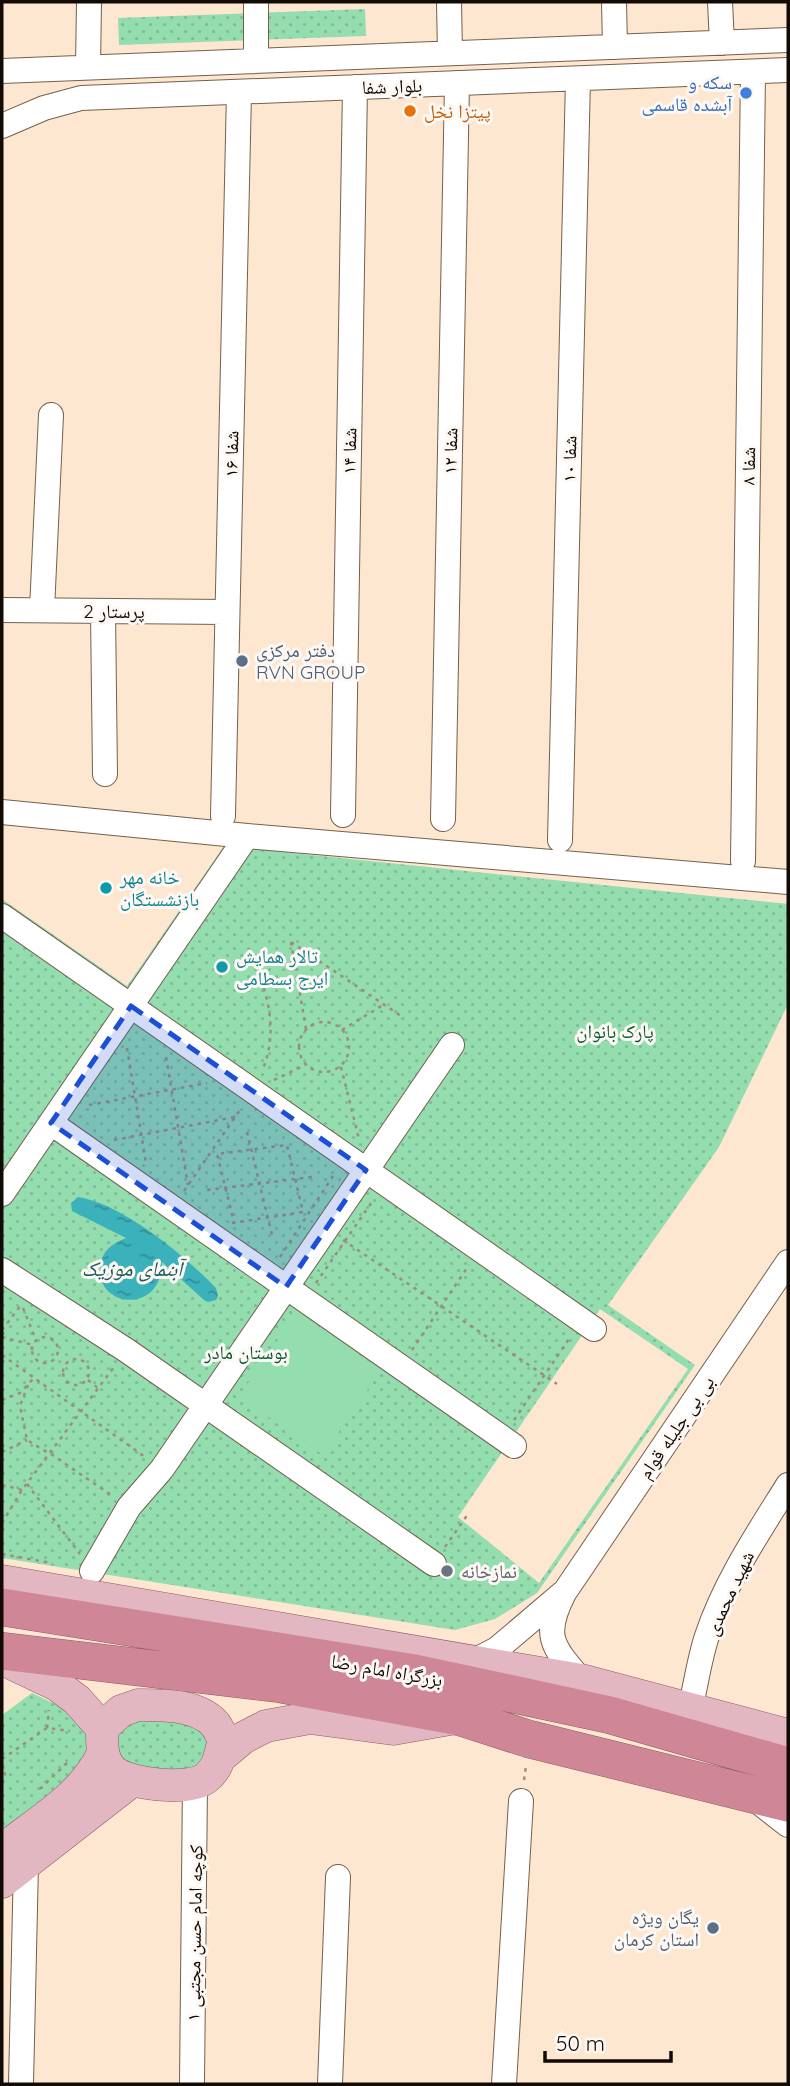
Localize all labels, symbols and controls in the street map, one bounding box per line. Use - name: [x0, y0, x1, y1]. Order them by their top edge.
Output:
- place label: سکه و آبشده قاسمی: [642, 70, 733, 116]
- street label: بلوار شفا: [361, 73, 423, 99]
- marker: سکه و آبشده قاسمی: [738, 85, 754, 101]
- place label: پیتزا نخل: [424, 99, 491, 123]
- marker: پیتزا نخل: [402, 103, 418, 119]
- street label: شفا ۱۴: [337, 427, 361, 475]
- street label: شفا ۱۲: [438, 427, 462, 475]
- street label: شفا ۱۶: [219, 430, 243, 478]
- street label: شفا ۱۰: [557, 435, 581, 483]
- street label: شفا ۸: [736, 447, 760, 485]
- street label: پرستار 2: [83, 599, 145, 623]
- place label: دفتر مرکزی RVN GROUP: [256, 638, 365, 684]
- marker: دفتر مرکزی RVN GROUP: [234, 653, 250, 669]
- place label: خانه مهر بازنشستگان: [119, 865, 199, 911]
- marker: خانه مهر بازنشستگان: [98, 880, 114, 896]
- place label: تالار همایش ایرج بسطامی: [236, 944, 328, 990]
- marker: تالار همایش ایرج بسطامی: [214, 959, 230, 975]
- park label: پارک بانوان: [576, 1019, 654, 1043]
- water label: آبنمای موزیک: [82, 1255, 187, 1282]
- park label: بوستان مادر: [203, 1340, 288, 1364]
- street label: بی بی جلیله قوام: [633, 1371, 721, 1484]
- street label: شهید محمدی: [699, 1547, 759, 1639]
- place label: نمازخانه: [461, 1559, 517, 1583]
- marker: نمازخانه: [439, 1563, 455, 1579]
- street label: بزرگراه امام رضا: [329, 1648, 445, 1694]
- street label: کوچه امام حسن مجتبی ۱: [180, 1844, 210, 2022]
- place label: یگان ویژه استان کرمان: [614, 1905, 699, 1951]
- marker: یگان ویژه استان کرمان: [705, 1920, 721, 1936]
- scale bar: [545, 2020, 671, 2064]
- text: 50 m: [556, 2030, 605, 2056]

